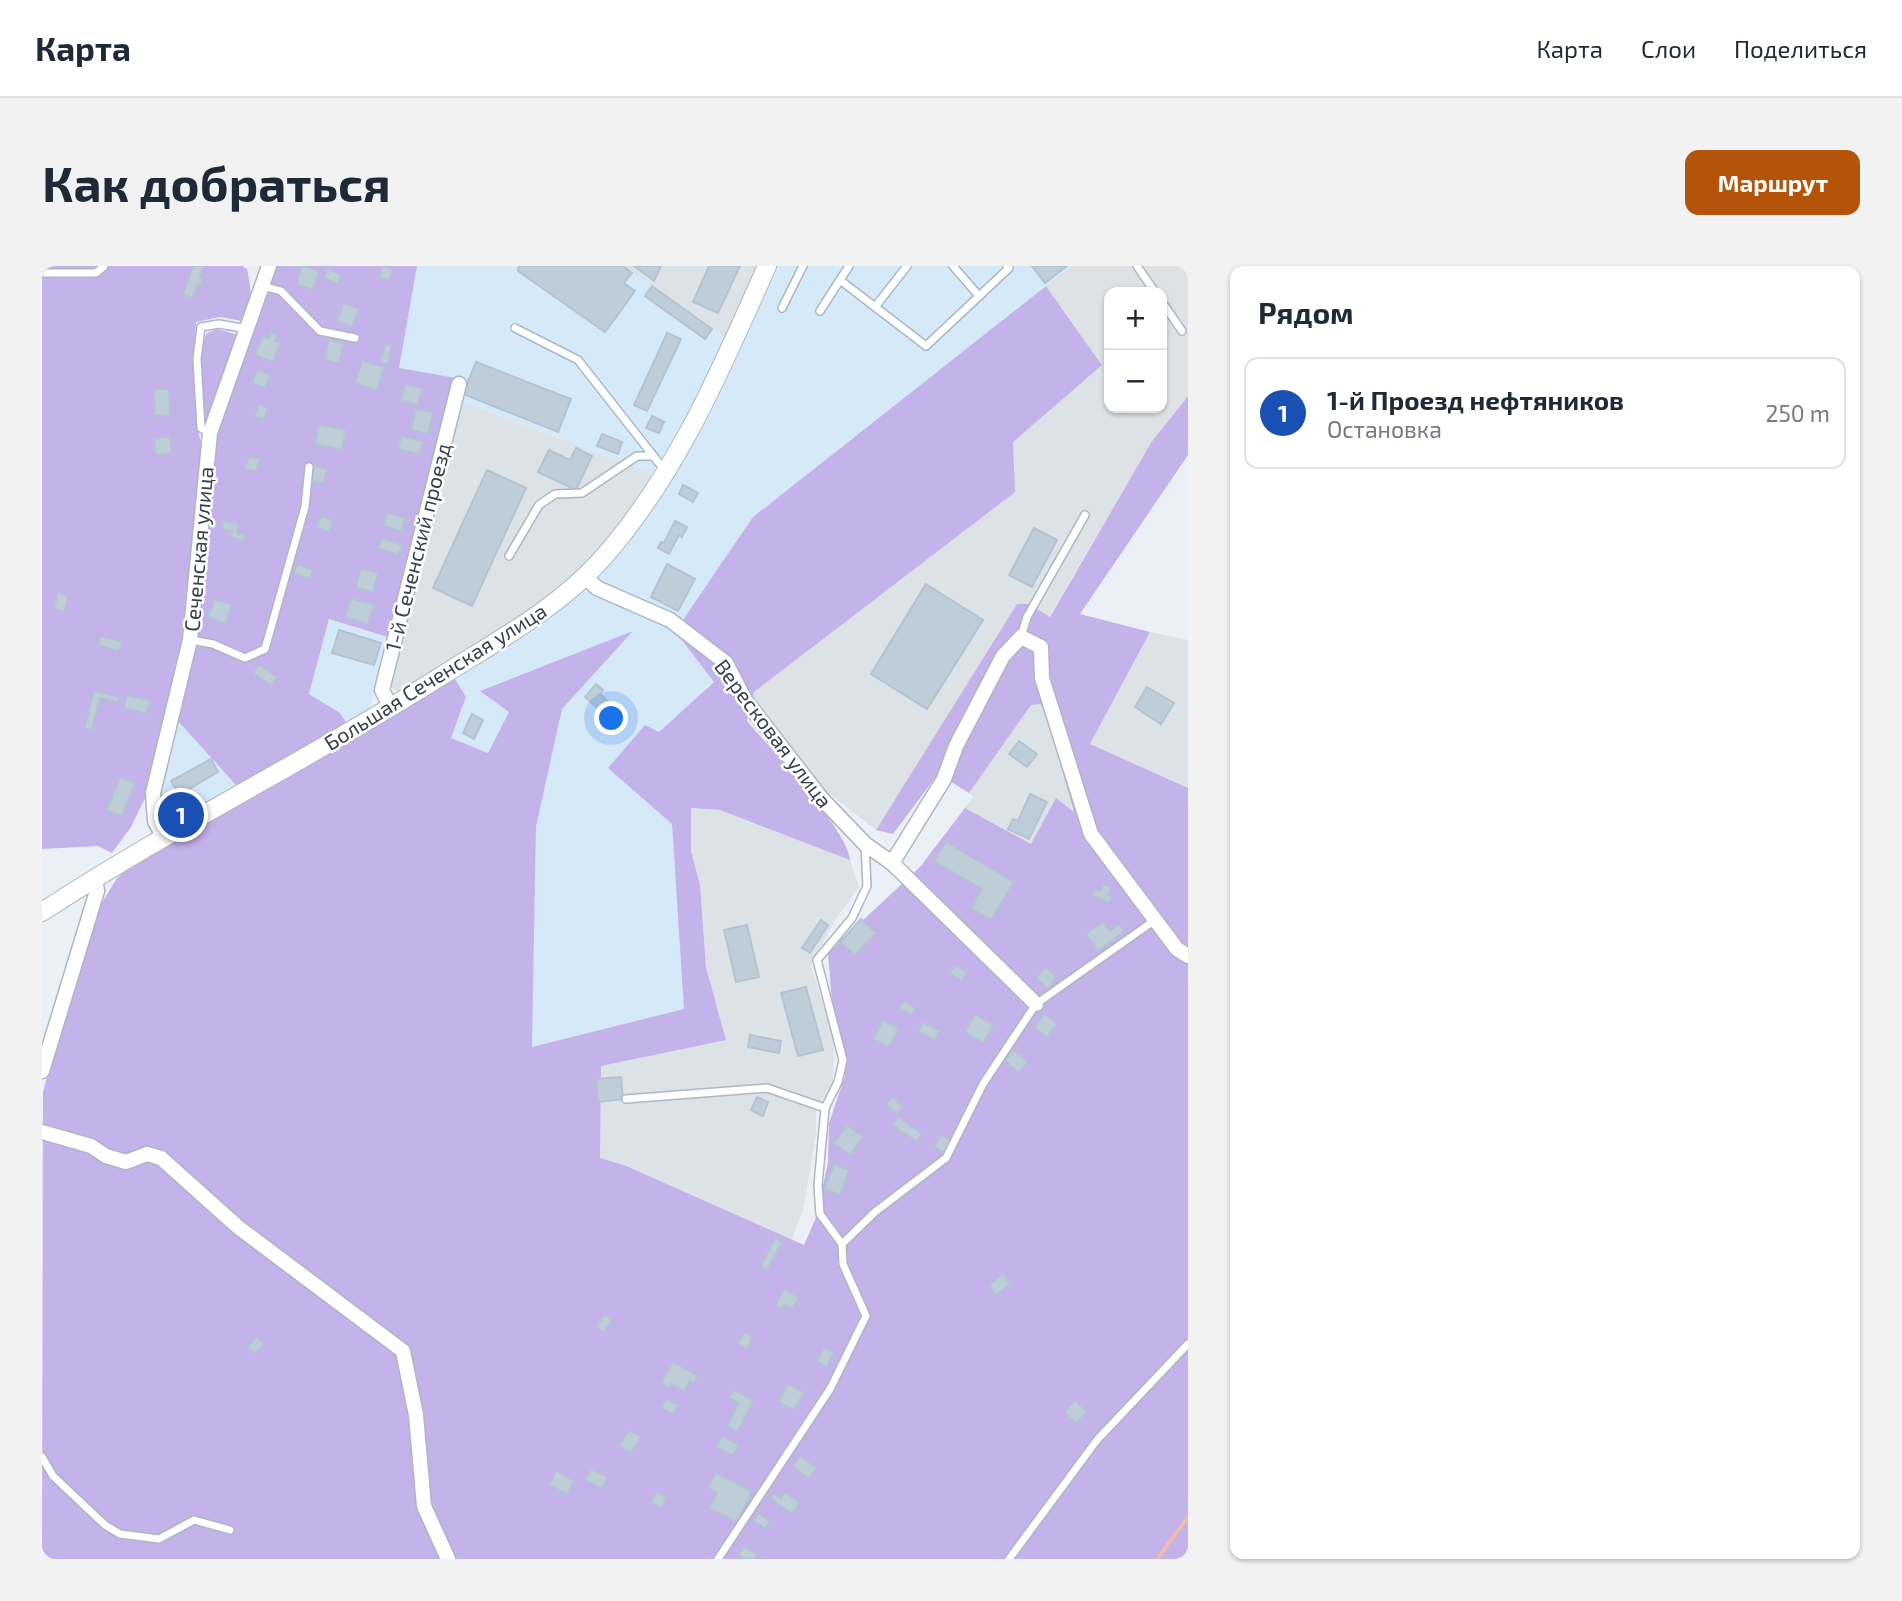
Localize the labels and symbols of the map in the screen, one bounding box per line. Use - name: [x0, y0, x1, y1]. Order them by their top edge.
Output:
- street label: 1-й Сеченский проезд: [379, 440, 455, 654]
- street label: Сеченская улица: [178, 465, 219, 633]
- street label: Большая Сеченская улица: [319, 597, 551, 756]
- street label: Вересковая улица: [709, 654, 838, 813]
- your location: [594, 701, 628, 735]
- pin: 1: [158, 789, 204, 841]

